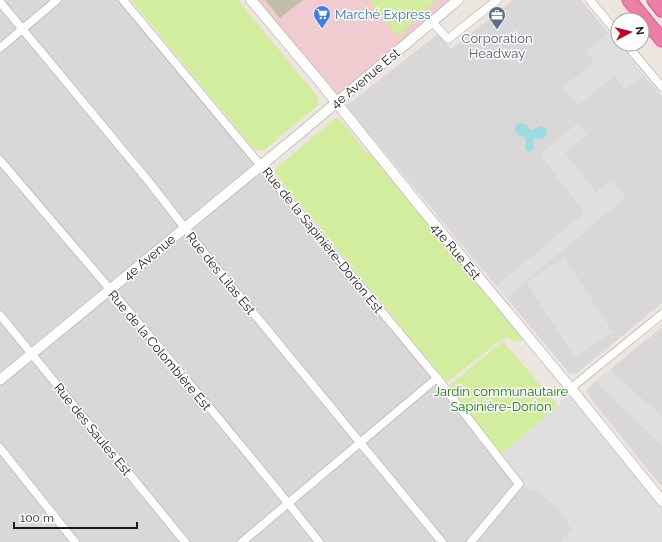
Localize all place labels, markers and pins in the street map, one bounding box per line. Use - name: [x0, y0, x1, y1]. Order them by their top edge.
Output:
- supermarket icon: Marché Express: [312, 4, 332, 29]
- office icon: Corporation Headway: [487, 5, 507, 30]
- place label: Marché Express: [335, 7, 430, 22]
- place label: Corporation Headway: [461, 31, 533, 61]

